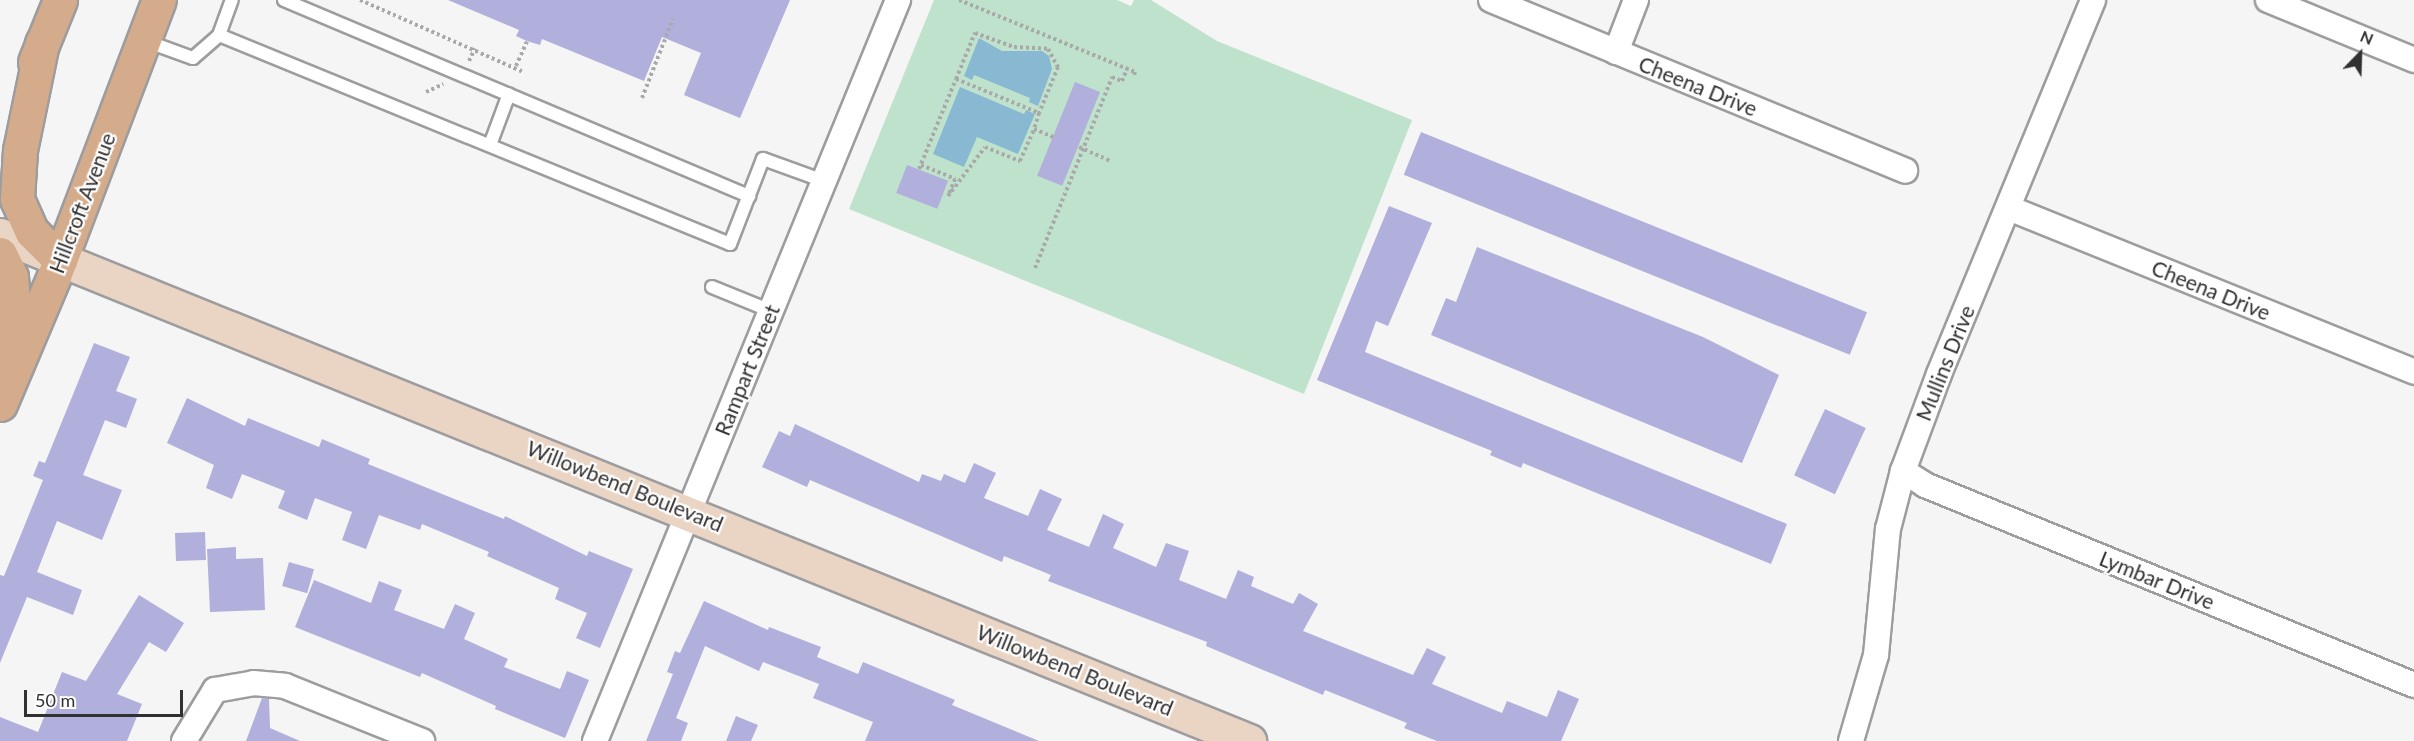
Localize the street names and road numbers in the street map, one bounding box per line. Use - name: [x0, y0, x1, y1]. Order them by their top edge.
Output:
- street label: Cheena Drive: [1635, 51, 1761, 121]
- street label: Hillcroft Avenue: [44, 129, 120, 277]
- street label: Cheena Drive: [2148, 255, 2274, 325]
- street label: Rampart Street: [709, 301, 785, 439]
- street label: Mullins Drive: [1910, 302, 1980, 424]
- street label: Willowbend Boulevard: [523, 435, 727, 537]
- street label: Lymbar Drive: [2096, 545, 2218, 615]
- street label: Willowbend Boulevard: [973, 619, 1177, 721]

